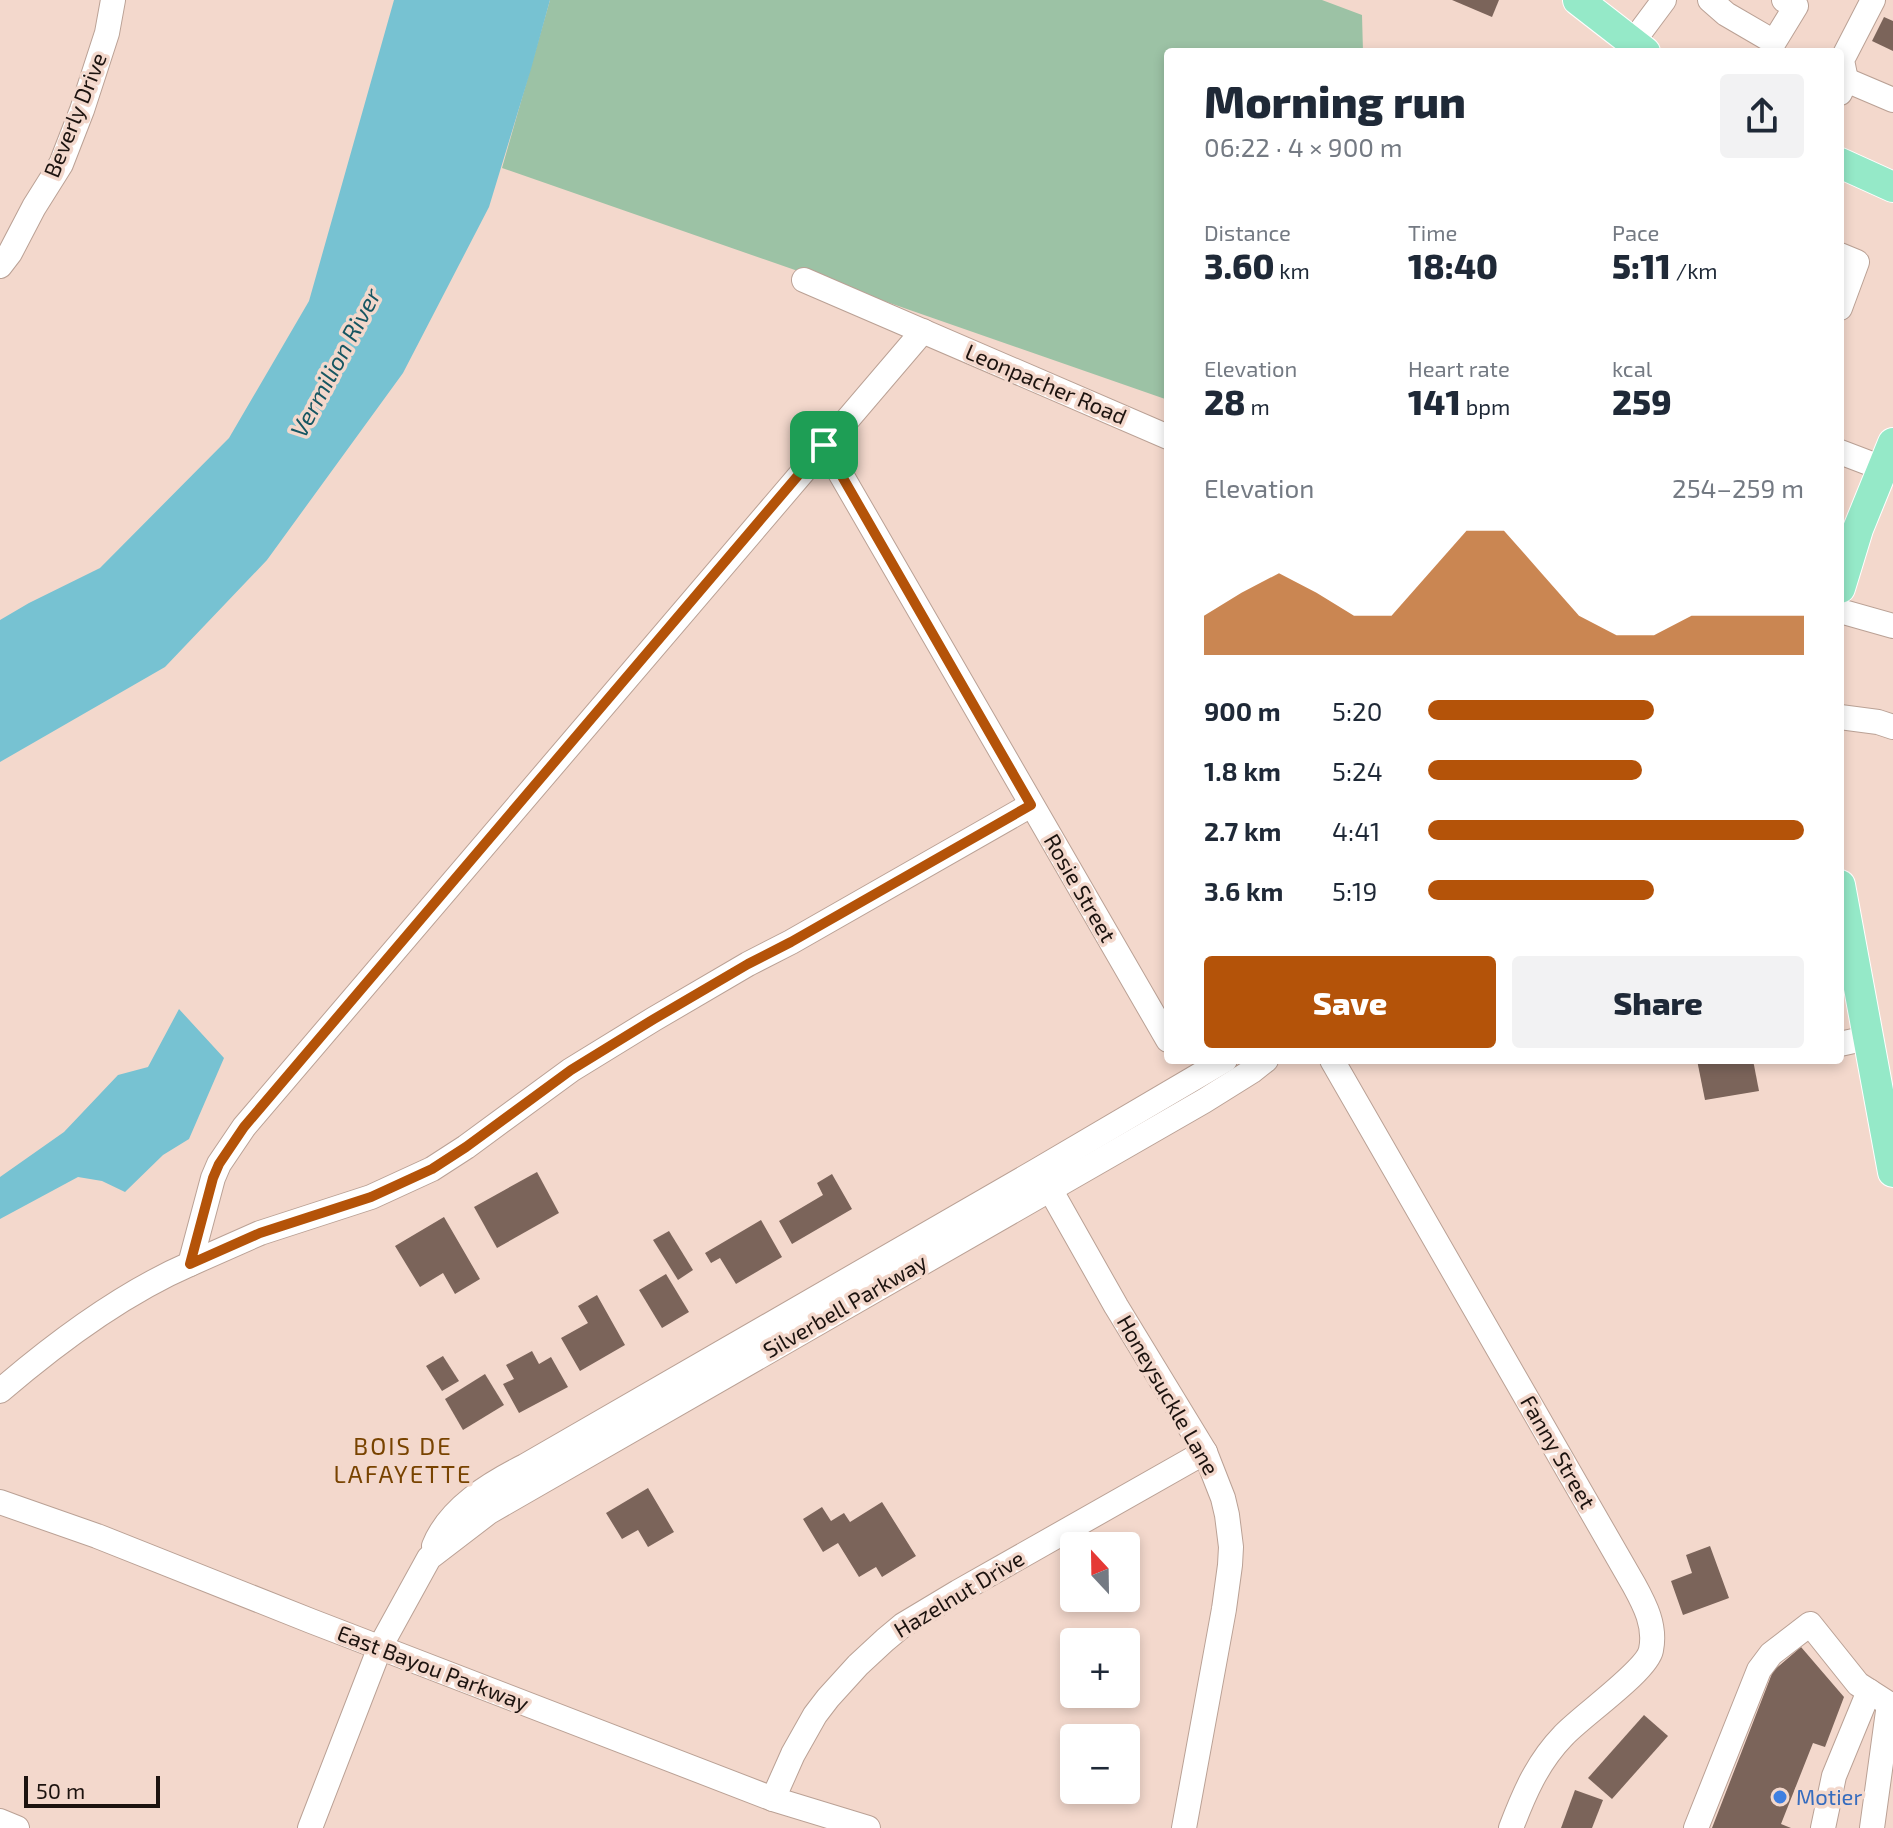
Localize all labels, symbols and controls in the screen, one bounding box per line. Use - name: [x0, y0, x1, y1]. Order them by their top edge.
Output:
- street label: Beverly Drive: [37, 49, 111, 181]
- text: Morning run: [1204, 74, 1466, 127]
- button: share: [1720, 74, 1804, 158]
- text: 06:22 · 4 × 900 m: [1204, 131, 1403, 162]
- text: Distance: [1204, 219, 1291, 245]
- text: Time: [1408, 219, 1457, 245]
- text: Pace: [1612, 219, 1659, 245]
- text: 3.60: [1204, 245, 1274, 286]
- text: 18:40: [1408, 245, 1498, 286]
- text: 5:11: [1612, 245, 1671, 286]
- text: km: [1274, 257, 1310, 283]
- text: /km: [1671, 257, 1718, 283]
- water label: Vermilion River: [283, 282, 386, 442]
- street label: Leonpacher Road: [962, 337, 1131, 429]
- text: Elevation: [1204, 355, 1297, 381]
- text: Heart rate: [1408, 355, 1510, 381]
- text: kcal: [1612, 355, 1652, 381]
- text: 28: [1204, 381, 1246, 422]
- text: 141: [1408, 381, 1461, 422]
- text: 259: [1612, 381, 1672, 422]
- text: m: [1246, 393, 1270, 419]
- text: bpm: [1461, 393, 1510, 419]
- pin: [790, 411, 858, 479]
- icon: arrive: [802, 423, 846, 467]
- text: Elevation: [1204, 472, 1314, 503]
- text: 254–259 m: [1672, 472, 1804, 503]
- text: 900 m: [1204, 695, 1281, 726]
- text: 5:20: [1332, 695, 1382, 726]
- text: 1.8 km: [1204, 755, 1281, 786]
- text: 5:24: [1332, 755, 1383, 786]
- text: 2.7 km: [1204, 815, 1281, 846]
- text: 4:41: [1332, 815, 1380, 846]
- street label: Rosie Street: [1039, 829, 1122, 946]
- text: 3.6 km: [1204, 875, 1283, 906]
- text: 5:19: [1332, 875, 1377, 906]
- button: Save: [1204, 956, 1496, 1048]
- button: Share: [1512, 956, 1804, 1048]
- street label: Silverbell Parkway: [758, 1248, 931, 1363]
- street label: Honeysuckle Lane: [1113, 1310, 1225, 1479]
- street label: Fanny Street: [1516, 1390, 1602, 1513]
- district label: BOIS DE LAFAYETTE: [334, 1431, 472, 1488]
- north arrow: [1060, 1532, 1140, 1612]
- map controls: [1060, 1532, 1140, 1804]
- street label: Hazelnut Drive: [889, 1544, 1028, 1642]
- street label: East Bayou Parkway: [334, 1619, 533, 1716]
- button: +: [1060, 1628, 1140, 1708]
- button: −: [1060, 1724, 1140, 1804]
- scale bar: [24, 1772, 160, 1808]
- text: 50 m: [36, 1777, 85, 1803]
- place label: Motier: [1796, 1783, 1862, 1809]
- marker: Motier: [1771, 1788, 1789, 1806]

